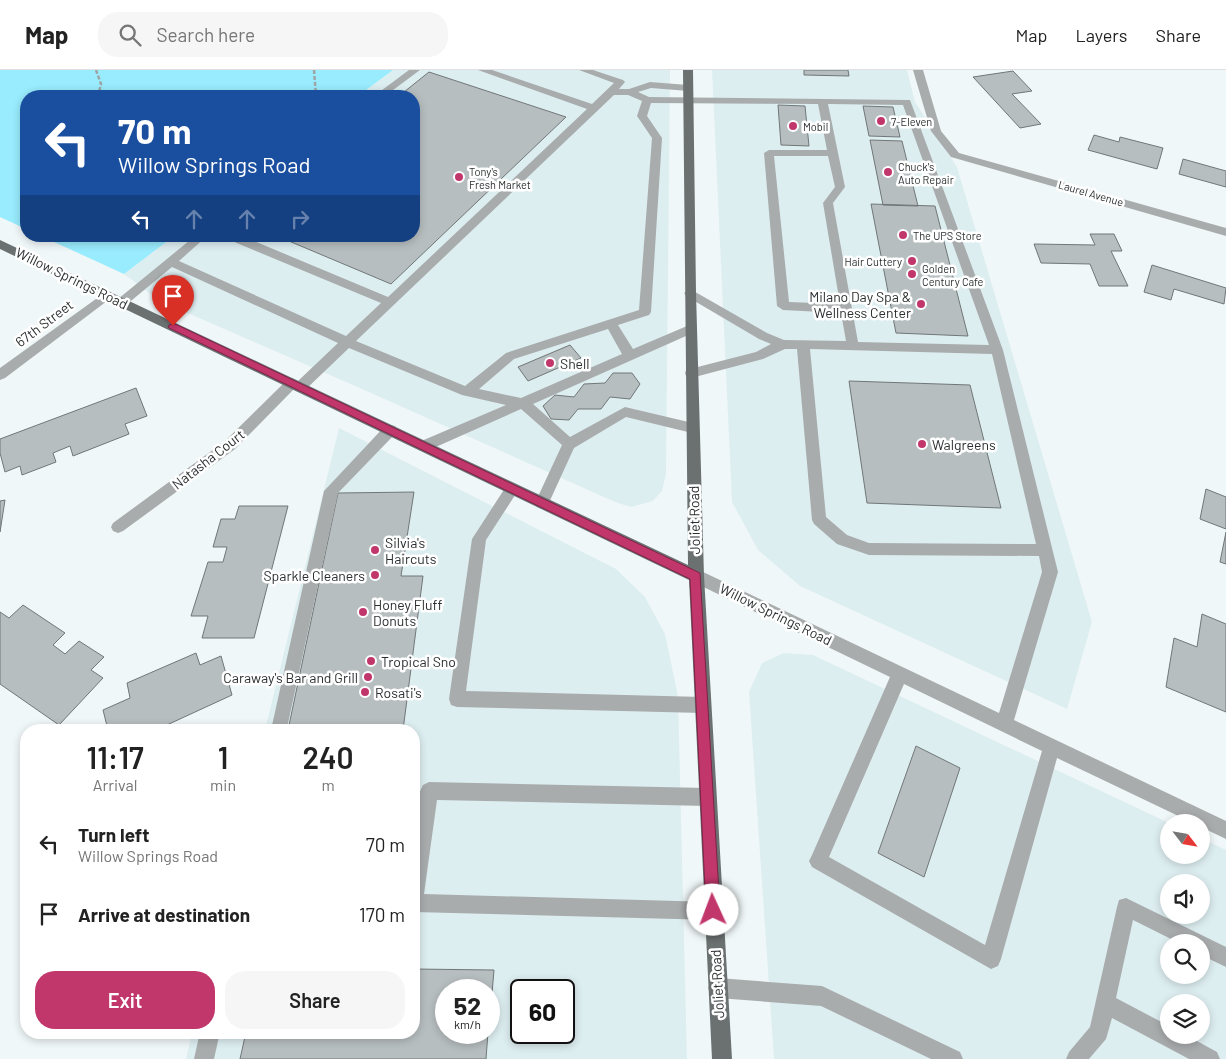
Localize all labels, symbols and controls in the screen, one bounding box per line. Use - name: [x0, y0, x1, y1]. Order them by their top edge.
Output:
- search box: [98, 12, 448, 57]
- text: Map: [25, 20, 68, 49]
- icon: search: [116, 21, 144, 49]
- text: Search here: [156, 23, 255, 46]
- text: Map: [1015, 24, 1047, 46]
- text: Layers: [1075, 24, 1128, 46]
- text: Share: [1156, 24, 1201, 46]
- text: 70 m: [118, 109, 192, 151]
- icon: left: [35, 110, 100, 175]
- marker: 7-Eleven: [875, 115, 887, 127]
- place label: 7-Eleven: [891, 115, 932, 128]
- marker: Mobil: [787, 120, 799, 132]
- place label: Mobil: [803, 120, 828, 133]
- text: Willow Springs Road: [118, 151, 311, 177]
- place label: Chuck's Auto Repair: [898, 160, 954, 186]
- place label: Tony's Fresh Market: [469, 165, 531, 191]
- marker: Chuck's Auto Repair: [882, 166, 894, 178]
- marker: Tony's Fresh Market: [453, 171, 465, 183]
- street label: Laurel Avenue: [1057, 177, 1125, 209]
- icon: left: [127, 205, 155, 233]
- icon: ahead: [180, 205, 208, 233]
- icon: ahead: [233, 205, 261, 233]
- icon: right: [286, 205, 314, 233]
- marker: The UPS Store: [897, 229, 909, 241]
- place label: The UPS Store: [913, 229, 982, 242]
- street label: Willow Springs Road: [13, 243, 131, 313]
- place label: Hair Cuttery: [845, 255, 902, 268]
- marker: Hair Cuttery: [906, 255, 918, 267]
- place label: Golden Century Cafe: [922, 262, 984, 288]
- marker: Golden Century Cafe: [906, 268, 918, 280]
- pin: [152, 275, 194, 326]
- icon: arrive: [159, 282, 187, 310]
- place label: Milano Day Spa & Wellness Center: [809, 288, 911, 321]
- street label: 67th Street: [12, 296, 76, 350]
- marker: Milano Day Spa & Wellness Center: [915, 298, 927, 310]
- place label: Shell: [560, 355, 590, 372]
- marker: Shell: [544, 357, 556, 369]
- street label: Natasha Court: [168, 426, 248, 492]
- place label: Walgreens: [932, 436, 996, 453]
- marker: Walgreens: [916, 438, 928, 450]
- street label: Joliet Road: [685, 485, 703, 555]
- place label: Silvia's Haircuts: [385, 534, 437, 567]
- marker: Silvia's Haircuts: [369, 544, 381, 556]
- place label: Sparkle Cleaners: [263, 567, 365, 584]
- marker: Sparkle Cleaners: [369, 569, 381, 581]
- street label: Willow Springs Road: [717, 579, 835, 649]
- place label: Honey Fluff Donuts: [373, 596, 442, 629]
- marker: Honey Fluff Donuts: [357, 606, 369, 618]
- place label: Tropical Sno: [381, 653, 456, 670]
- marker: Tropical Sno: [365, 655, 377, 667]
- place label: Caraway's Bar and Grill: [223, 669, 358, 686]
- marker: Caraway's Bar and Grill: [362, 671, 374, 683]
- place label: Rosati's: [375, 684, 422, 701]
- marker: Rosati's: [359, 686, 371, 698]
- text: 11:17: [86, 739, 144, 775]
- text: 1: [218, 739, 228, 775]
- text: 240: [302, 739, 354, 775]
- text: Arrival: [93, 775, 137, 794]
- text: min: [210, 775, 236, 794]
- text: m: [321, 775, 335, 794]
- north arrow: [1160, 814, 1210, 864]
- map controls: [1160, 814, 1210, 1044]
- text: Turn left: [78, 823, 149, 846]
- icon: left: [35, 830, 63, 858]
- text: 70 m: [366, 833, 405, 856]
- text: Willow Springs Road: [78, 846, 218, 865]
- button: sound: [1160, 874, 1210, 924]
- position arrow: [686, 883, 738, 935]
- icon: arrive: [35, 900, 63, 928]
- text: Arrive at destination: [78, 903, 250, 926]
- text: 170 m: [359, 903, 405, 926]
- button: search: [1160, 934, 1210, 984]
- street label: Joliet Road: [707, 949, 727, 1019]
- button: Exit: [35, 971, 215, 1029]
- button: Share: [225, 971, 405, 1029]
- speed limit sign: 60: [510, 979, 575, 1044]
- text: 52: [454, 990, 481, 1020]
- button: layers: [1160, 994, 1210, 1044]
- text: km/h: [454, 1017, 481, 1031]

